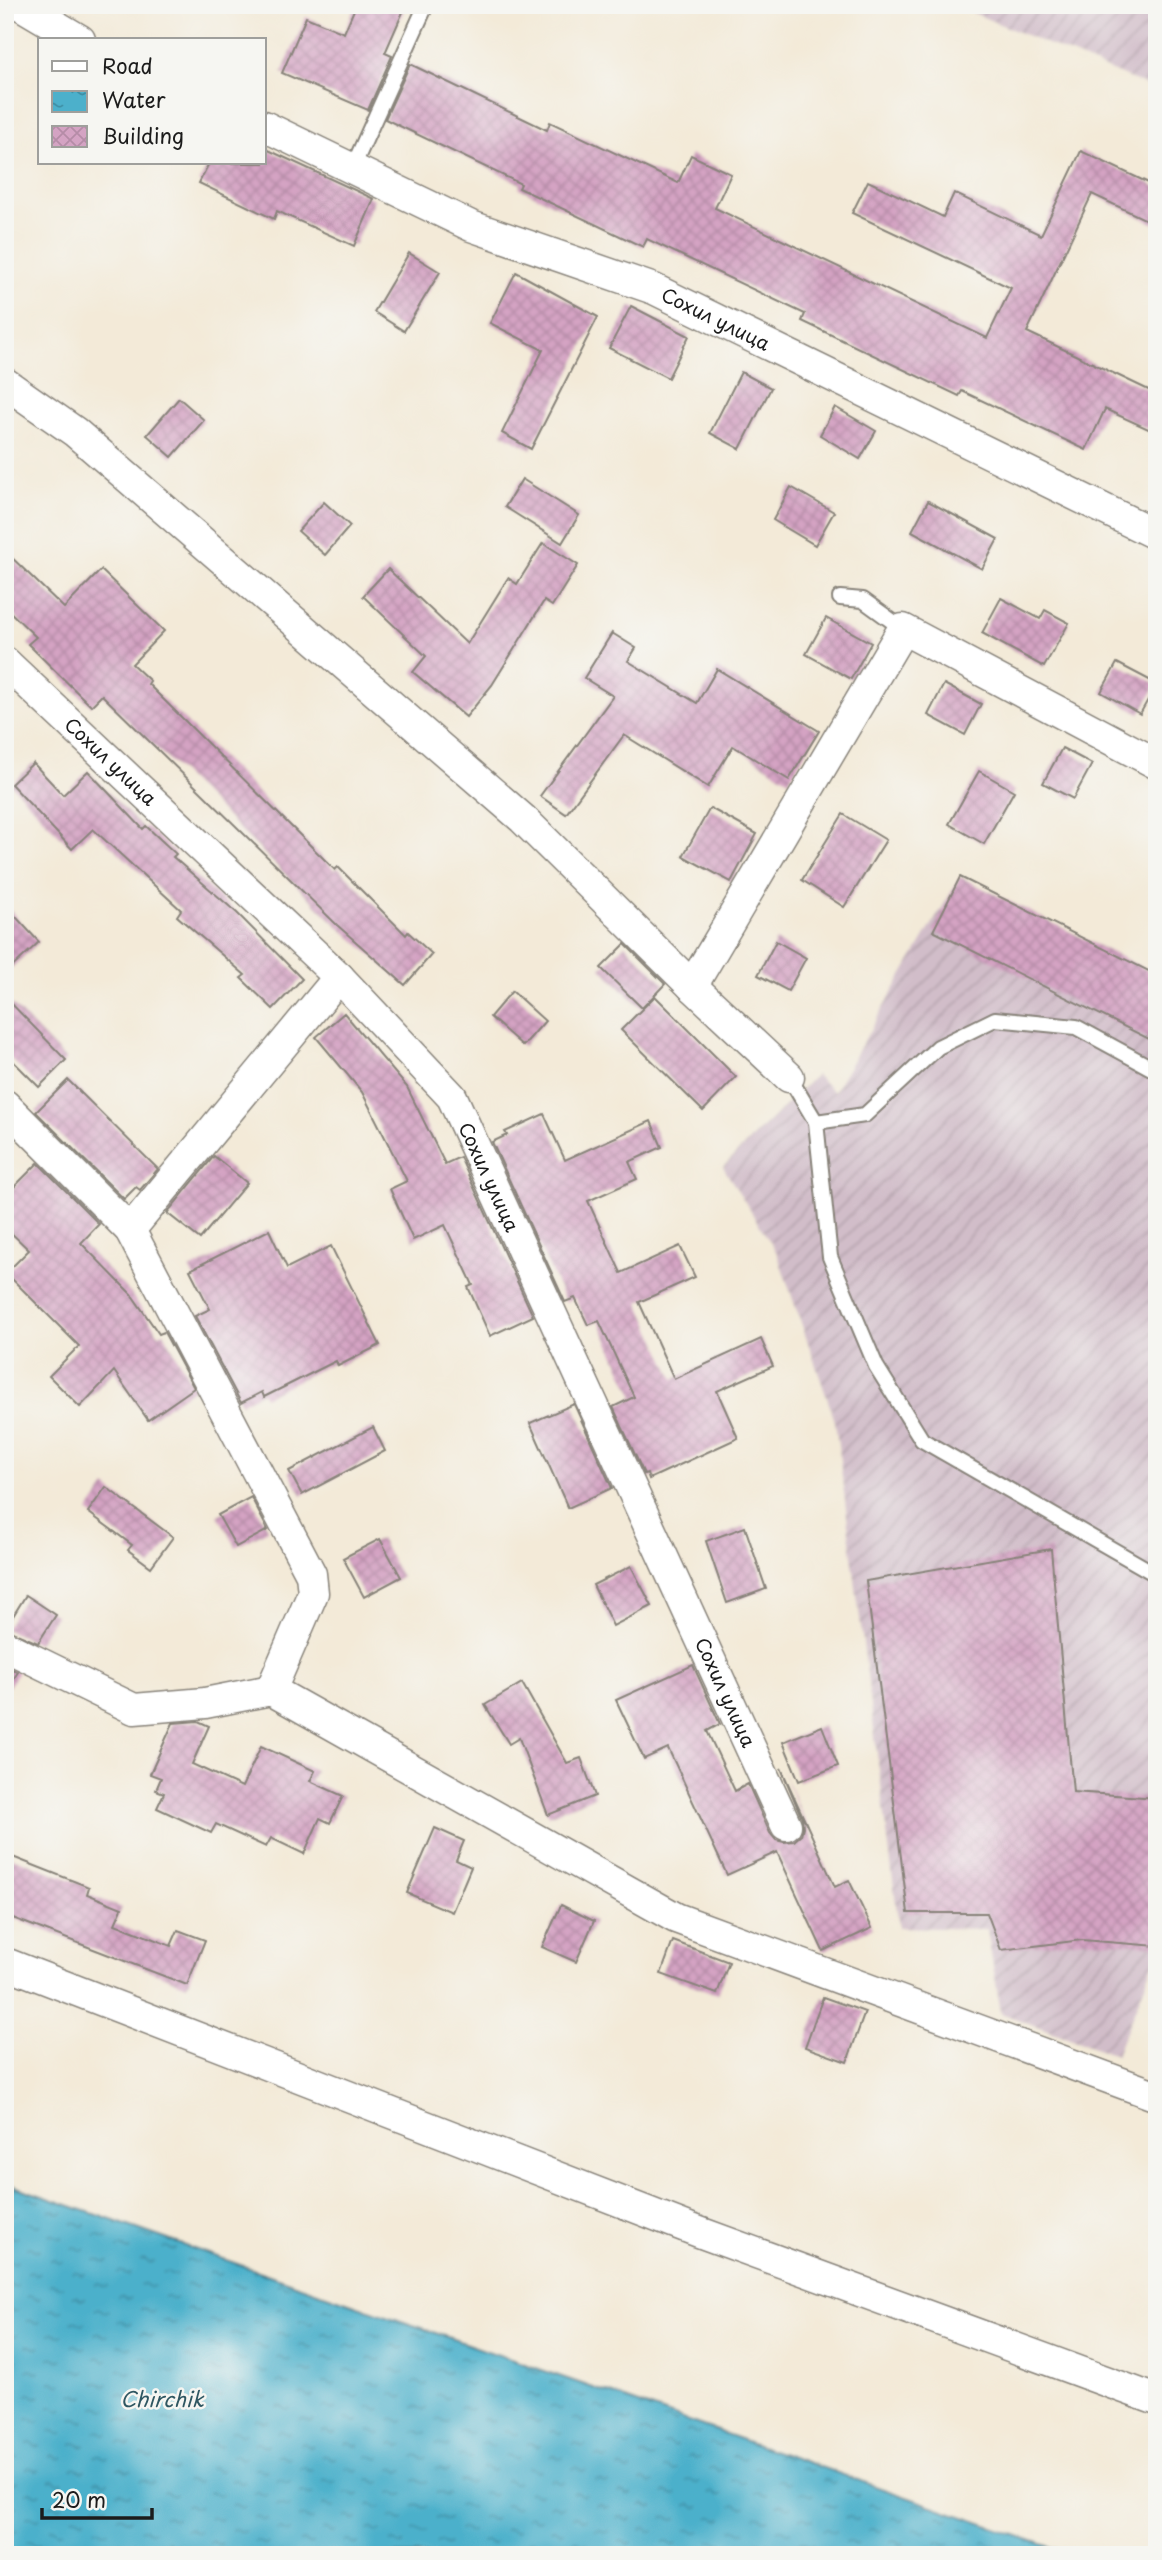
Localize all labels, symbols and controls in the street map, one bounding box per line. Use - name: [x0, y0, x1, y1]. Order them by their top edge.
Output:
- legend: [38, 38, 266, 164]
- text: Road: [102, 49, 153, 81]
- text: Water: [102, 83, 166, 115]
- text: Building: [102, 119, 184, 151]
- street label: Сохил улица: [657, 280, 775, 357]
- street label: Сохил улица: [59, 710, 164, 811]
- street label: Сохил улица: [452, 1117, 527, 1236]
- street label: Сохил улица: [689, 1633, 763, 1751]
- water label: Chirchik: [120, 2382, 205, 2414]
- scale bar: [42, 2476, 152, 2520]
- text: 20 m: [52, 2483, 106, 2515]

